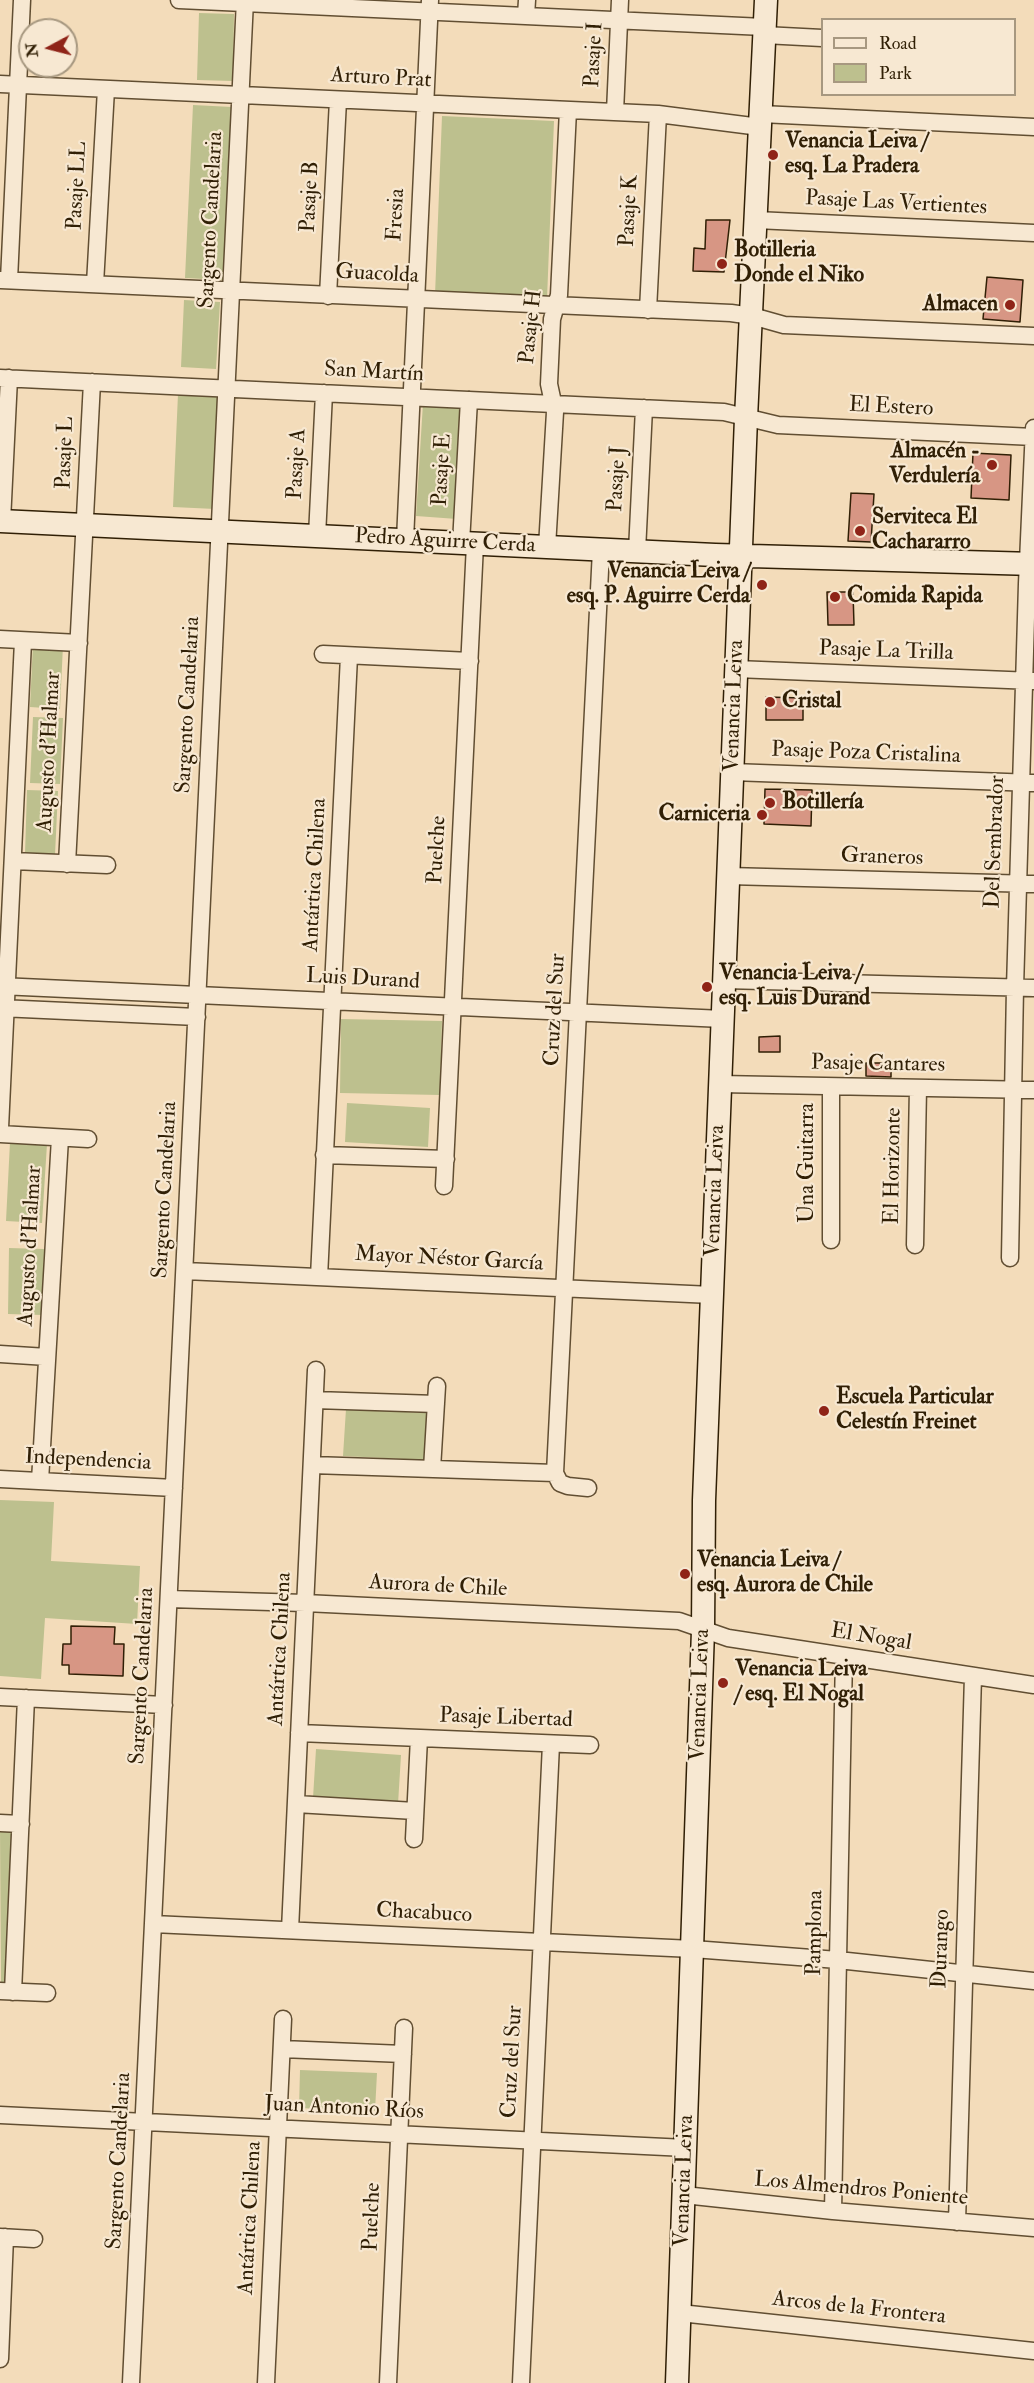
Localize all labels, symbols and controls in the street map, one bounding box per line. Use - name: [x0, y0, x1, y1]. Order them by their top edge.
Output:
- north arrow: [18, 18, 78, 78]
- legend: [821, 18, 1016, 96]
- street label: Pasaje I: [580, 21, 610, 89]
- text: Road: [879, 32, 917, 55]
- text: N: [21, 42, 43, 58]
- text: Park: [879, 62, 912, 85]
- street label: Arturo Prat: [330, 63, 432, 95]
- place label: Venancia Leiva / esq. La Pradera: [785, 129, 928, 180]
- street label: Sargento Candelaria: [194, 131, 230, 309]
- street label: Pasaje LL: [62, 141, 94, 231]
- marker: Venancia Leiva / esq. La Pradera: [766, 148, 780, 162]
- street label: Pasaje B: [296, 161, 326, 233]
- street label: Pasaje K: [615, 174, 645, 248]
- street label: Pasaje Las Vertientes: [804, 186, 988, 222]
- street label: Fresia: [382, 188, 412, 242]
- place label: Botilleria Donde el Niko: [734, 238, 864, 290]
- marker: Botilleria Donde el Niko: [715, 257, 729, 271]
- street label: Guacolda: [335, 260, 419, 290]
- street label: Pasaje H: [515, 288, 549, 366]
- place label: Almacen: [923, 292, 998, 318]
- marker: Almacen: [1003, 298, 1017, 312]
- street label: San Martín: [323, 357, 425, 389]
- street label: El Estero: [848, 393, 934, 423]
- street label: Pasaje L: [52, 416, 80, 490]
- street label: Pasaje A: [283, 428, 313, 500]
- street label: Pasaje E: [428, 433, 458, 507]
- place label: Almacén - Verdulería: [889, 439, 980, 490]
- street label: Pasaje J: [603, 445, 633, 513]
- marker: Almacén - Verdulería: [985, 458, 999, 472]
- place label: Serviteca El Cachararro: [872, 505, 977, 556]
- street label: Pedro Aguirre Cerda: [354, 524, 536, 560]
- marker: Serviteca El Cachararro: [853, 524, 867, 538]
- place label: Venancia Leiva / esq. P. Aguirre Cerda: [567, 559, 750, 610]
- marker: Venancia Leiva / esq. P. Aguirre Cerda: [755, 578, 769, 592]
- place label: Comida Rapida: [847, 584, 982, 610]
- marker: Comida Rapida: [828, 590, 842, 604]
- street label: Sargento Candelaria: [171, 616, 207, 794]
- street label: Pasaje La Trilla: [818, 636, 954, 668]
- street label: Venancia Leiva: [719, 639, 751, 773]
- street label: Augusto d'Halmar: [33, 671, 67, 833]
- place label: Cristal: [782, 689, 841, 715]
- marker: Cristal: [763, 695, 777, 709]
- street label: Pasaje Poza Cristalina: [771, 737, 961, 771]
- street label: Del Sembrador: [980, 775, 1012, 909]
- place label: Botillería: [782, 790, 863, 816]
- marker: Botillería: [763, 796, 777, 810]
- street label: Antártica Chilena: [299, 798, 333, 952]
- place label: Carniceria: [658, 802, 750, 828]
- marker: Carniceria: [755, 808, 769, 822]
- street label: Puelche: [423, 815, 453, 885]
- street label: Graneros: [840, 843, 924, 873]
- street label: Cruz del Sur: [540, 953, 572, 1067]
- place label: Venancia Leiva / esq. Luis Durand: [719, 961, 870, 1012]
- street label: Luis Durand: [305, 964, 421, 996]
- marker: Venancia Leiva / esq. Luis Durand: [700, 980, 714, 994]
- street label: Pasaje Cantares: [811, 1051, 945, 1079]
- street label: Sargento Candelaria: [148, 1101, 184, 1279]
- street label: Una Guitarra: [795, 1103, 821, 1223]
- street label: El Horizonte: [880, 1107, 908, 1225]
- street label: Venancia Leiva: [700, 1124, 732, 1258]
- street label: Augusto d'Halmar: [14, 1165, 48, 1327]
- street label: Mayor Néstor García: [354, 1242, 544, 1278]
- place label: Escuela Particular Celestín Freinet: [836, 1385, 994, 1436]
- marker: Escuela Particular Celestín Freinet: [817, 1404, 831, 1418]
- street label: Independencia: [24, 1444, 152, 1478]
- place label: Venancia Leiva / esq. Aurora de Chile: [697, 1548, 873, 1600]
- marker: Venancia Leiva / esq. Aurora de Chile: [678, 1567, 692, 1581]
- street label: Aurora de Chile: [368, 1570, 508, 1604]
- street label: Antártica Chilena: [264, 1572, 298, 1726]
- street label: Sargento Candelaria: [125, 1587, 161, 1765]
- street label: El Nogal: [829, 1619, 913, 1657]
- street label: Venancia Leiva: [685, 1628, 717, 1762]
- place label: Venancia Leiva / esq. El Nogal: [735, 1657, 867, 1708]
- marker: Venancia Leiva / esq. El Nogal: [716, 1676, 730, 1690]
- street label: Pasaje Libertad: [439, 1703, 573, 1735]
- street label: Pamplona: [802, 1890, 830, 1976]
- street label: Chacabuco: [375, 1898, 473, 1930]
- street label: Durango: [927, 1909, 957, 1989]
- street label: Cruz del Sur: [497, 2005, 529, 2119]
- street label: Sargento Candelaria: [102, 2072, 138, 2250]
- street label: Juan Antonio Ríos: [264, 2092, 424, 2126]
- street label: Venancia Leiva: [669, 2114, 701, 2248]
- street label: Antártica Chilena: [234, 2141, 268, 2295]
- street label: Los Almendros Poniente: [753, 2168, 969, 2212]
- street label: Puelche: [359, 2182, 387, 2252]
- street label: Arcos de la Frontera: [771, 2287, 947, 2331]

